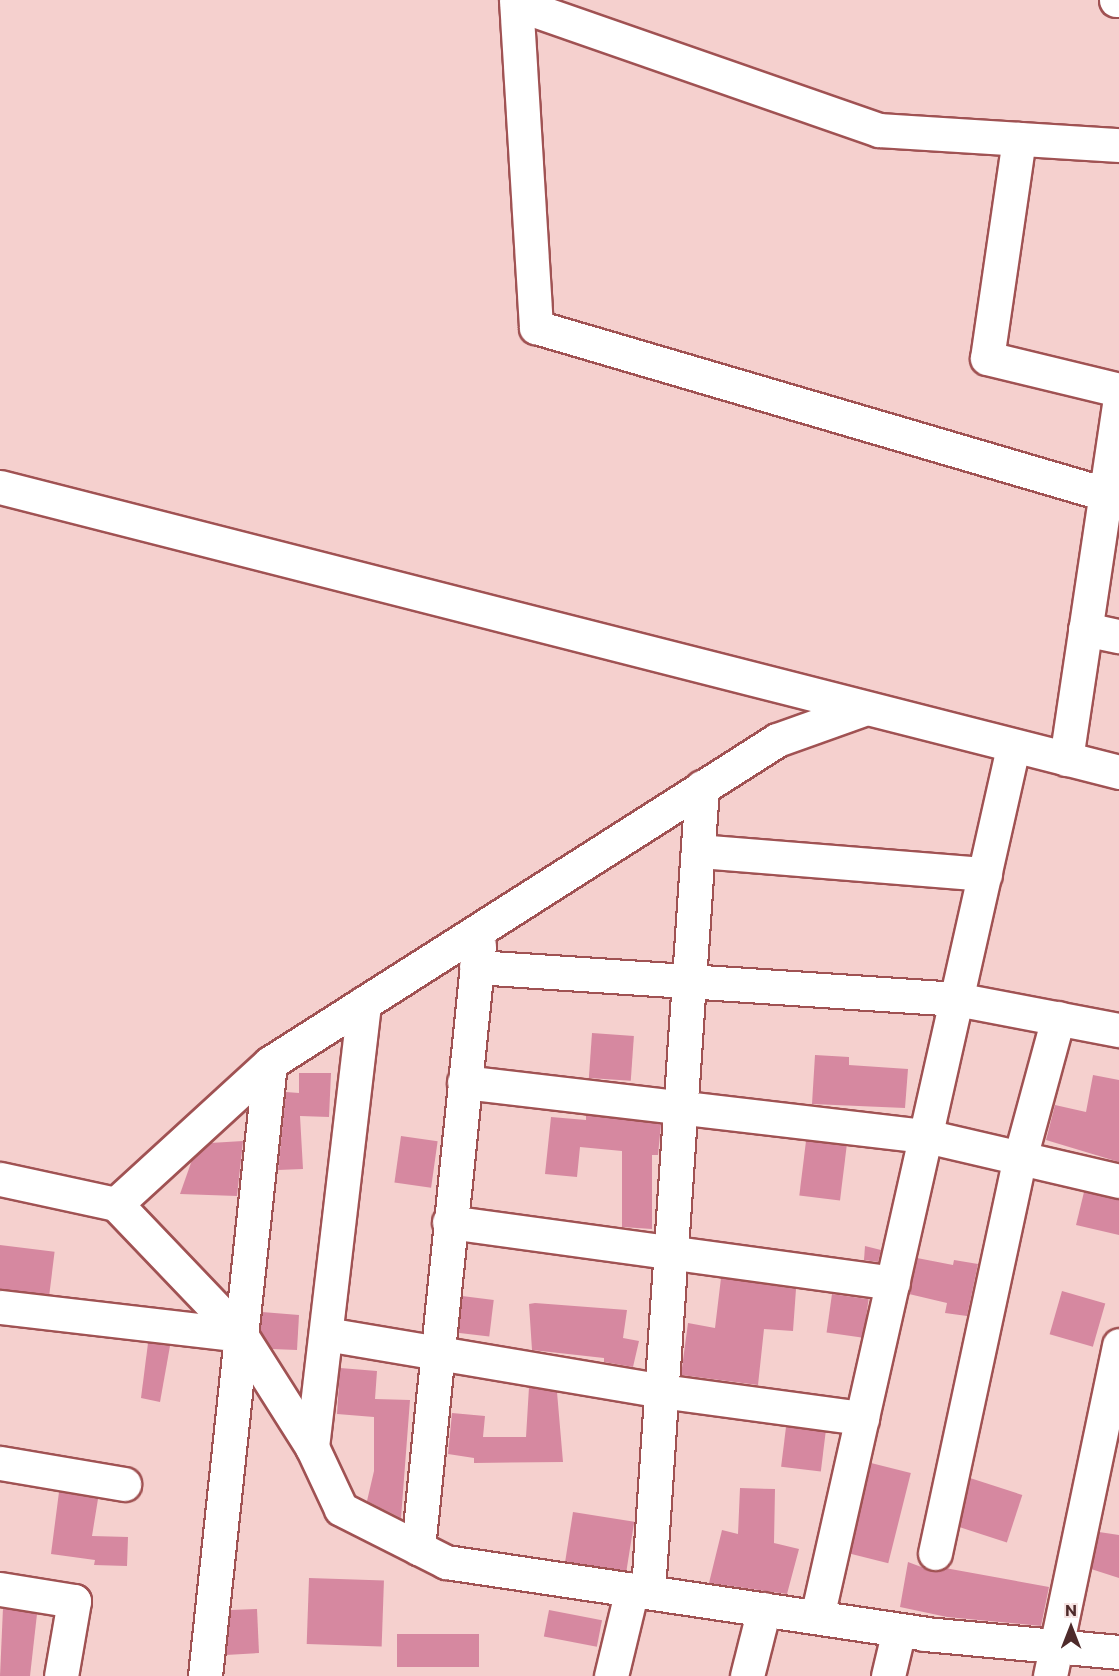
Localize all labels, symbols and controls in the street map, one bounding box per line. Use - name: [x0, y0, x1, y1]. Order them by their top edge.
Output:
- north arrow: [1041, 1598, 1101, 1658]
- text: N: [1065, 1600, 1077, 1619]

